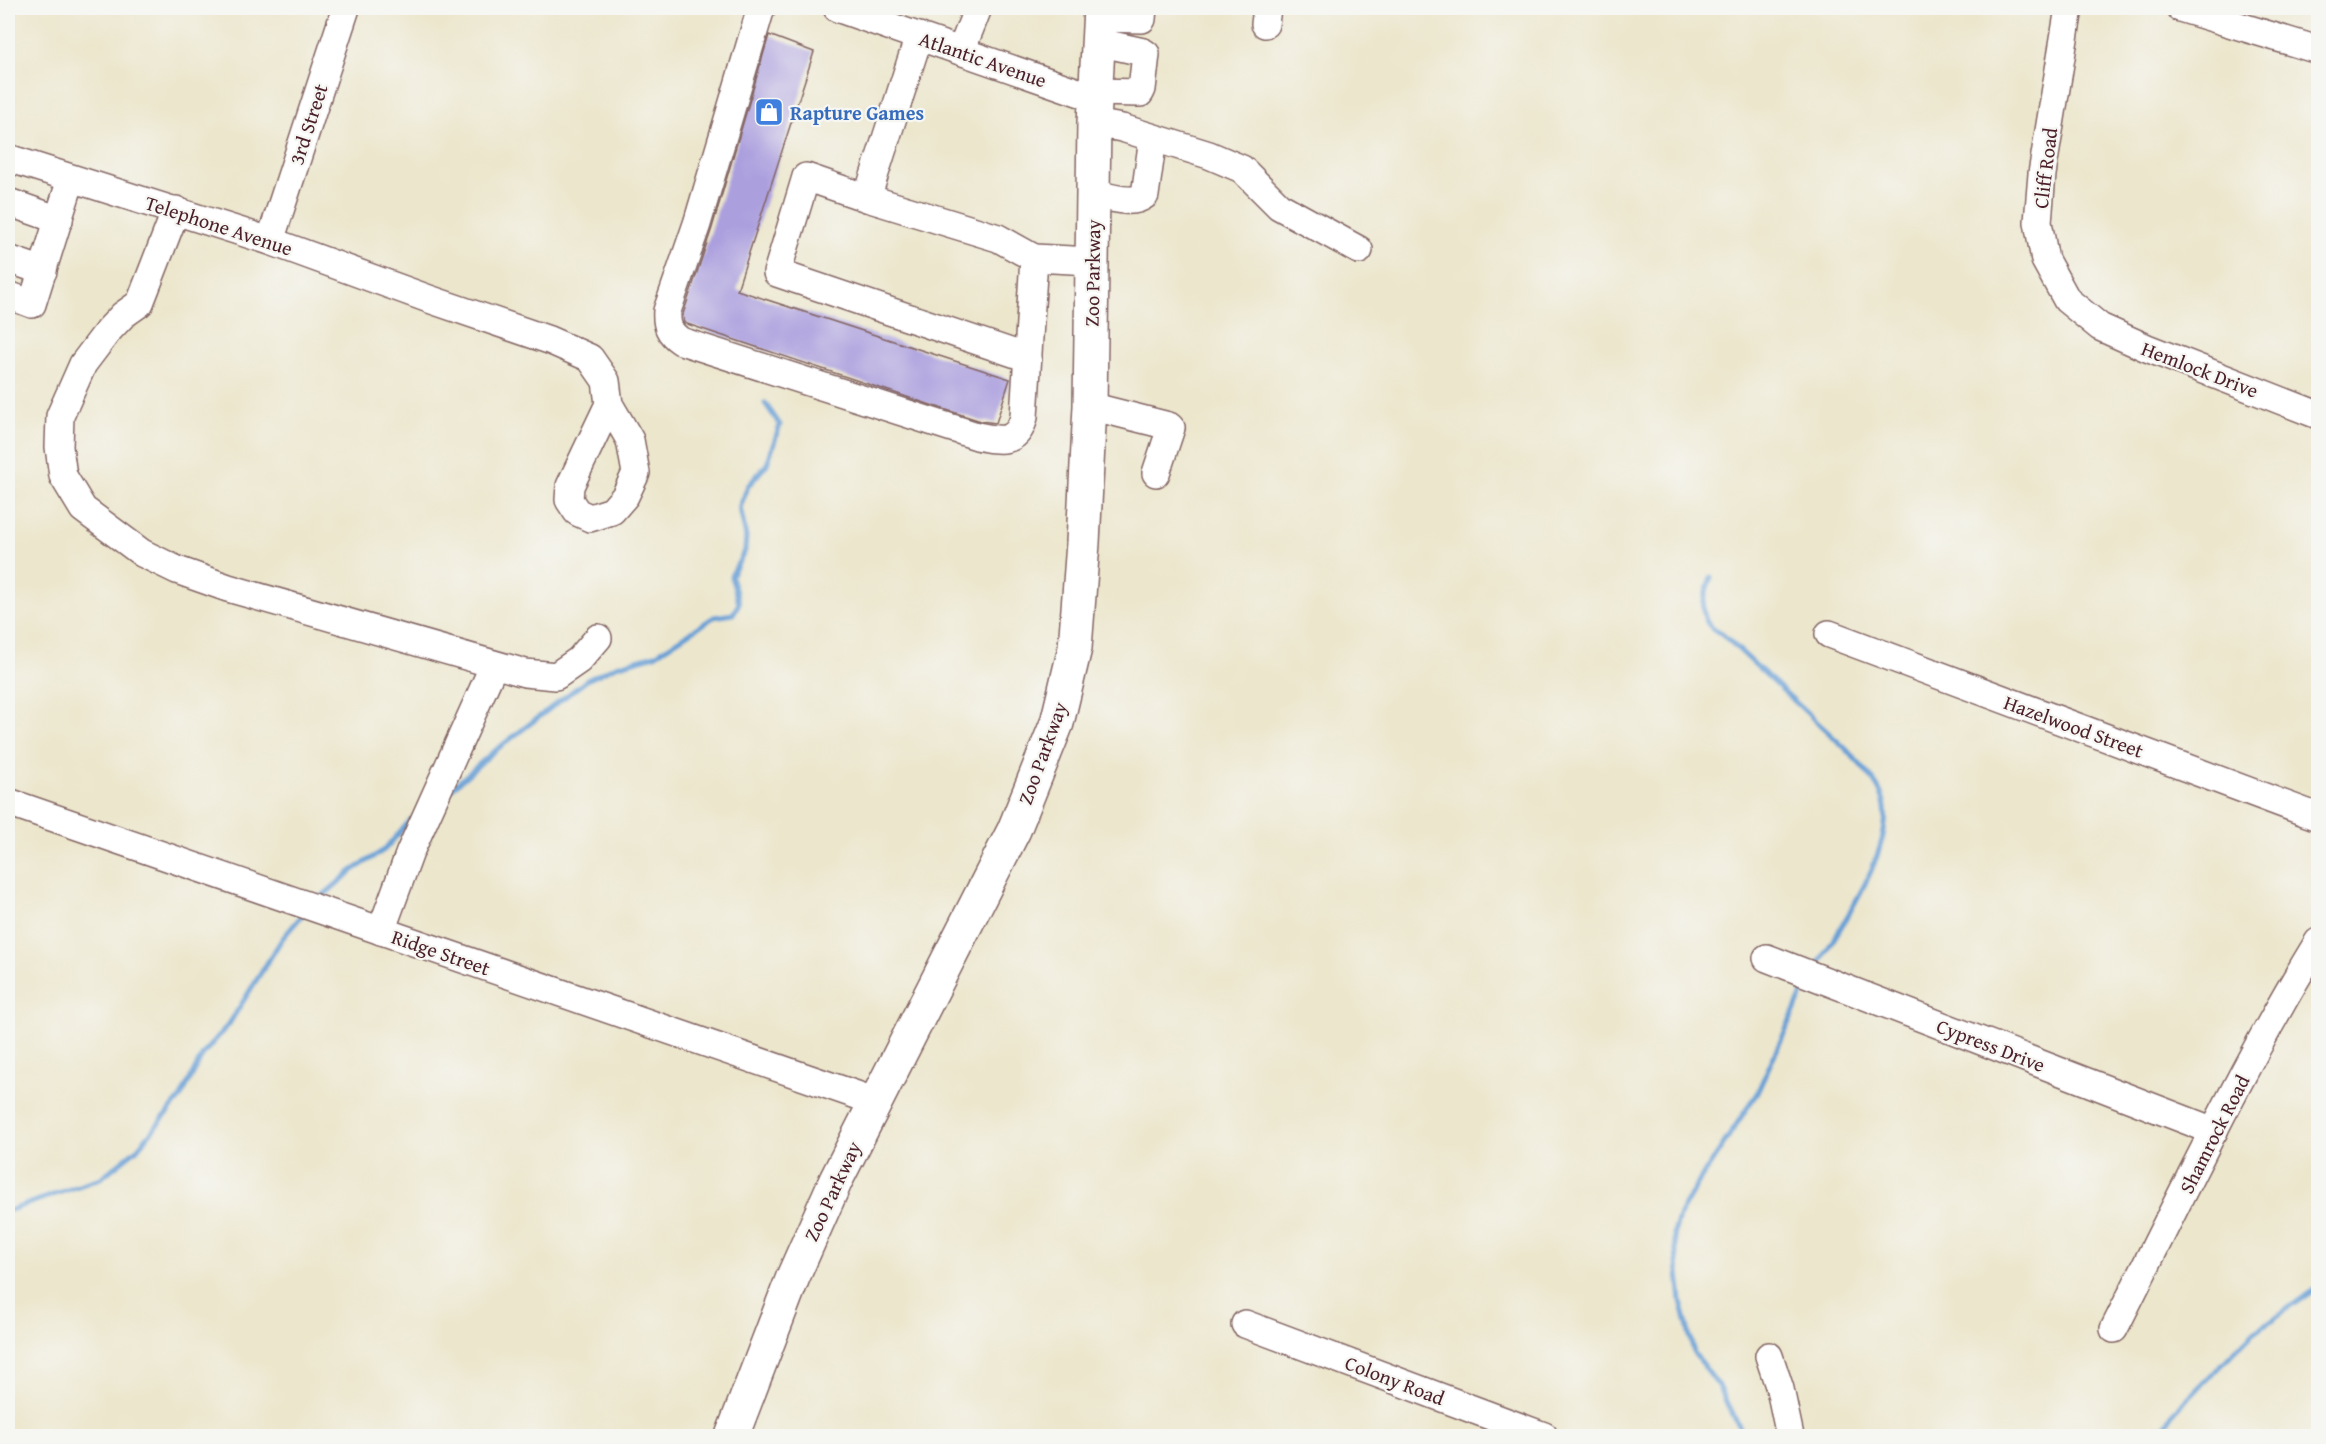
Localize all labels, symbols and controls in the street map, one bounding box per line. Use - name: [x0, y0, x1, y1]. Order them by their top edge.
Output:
- street label: Atlantic Avenue: [915, 24, 1051, 94]
- street label: 3rd Street: [281, 80, 335, 168]
- shop icon: Rapture Games: [753, 96, 785, 128]
- place label: Rapture Games: [790, 98, 924, 127]
- street label: Cliff Road: [2026, 126, 2064, 210]
- street label: Telephone Avenue: [142, 187, 296, 263]
- street label: Zoo Parkway: [1077, 219, 1107, 327]
- street label: Hemlock Drive: [2137, 333, 2263, 405]
- street label: Hazelwood Street: [2000, 687, 2148, 765]
- street label: Zoo Parkway: [1010, 698, 1074, 808]
- street label: Ridge Street: [388, 922, 494, 982]
- street label: Cypress Drive: [1933, 1011, 2049, 1079]
- street label: Shamrock Road: [2172, 1069, 2257, 1198]
- street label: Zoo Parkway: [796, 1136, 868, 1246]
- street label: Colony Road: [1341, 1348, 1449, 1412]

